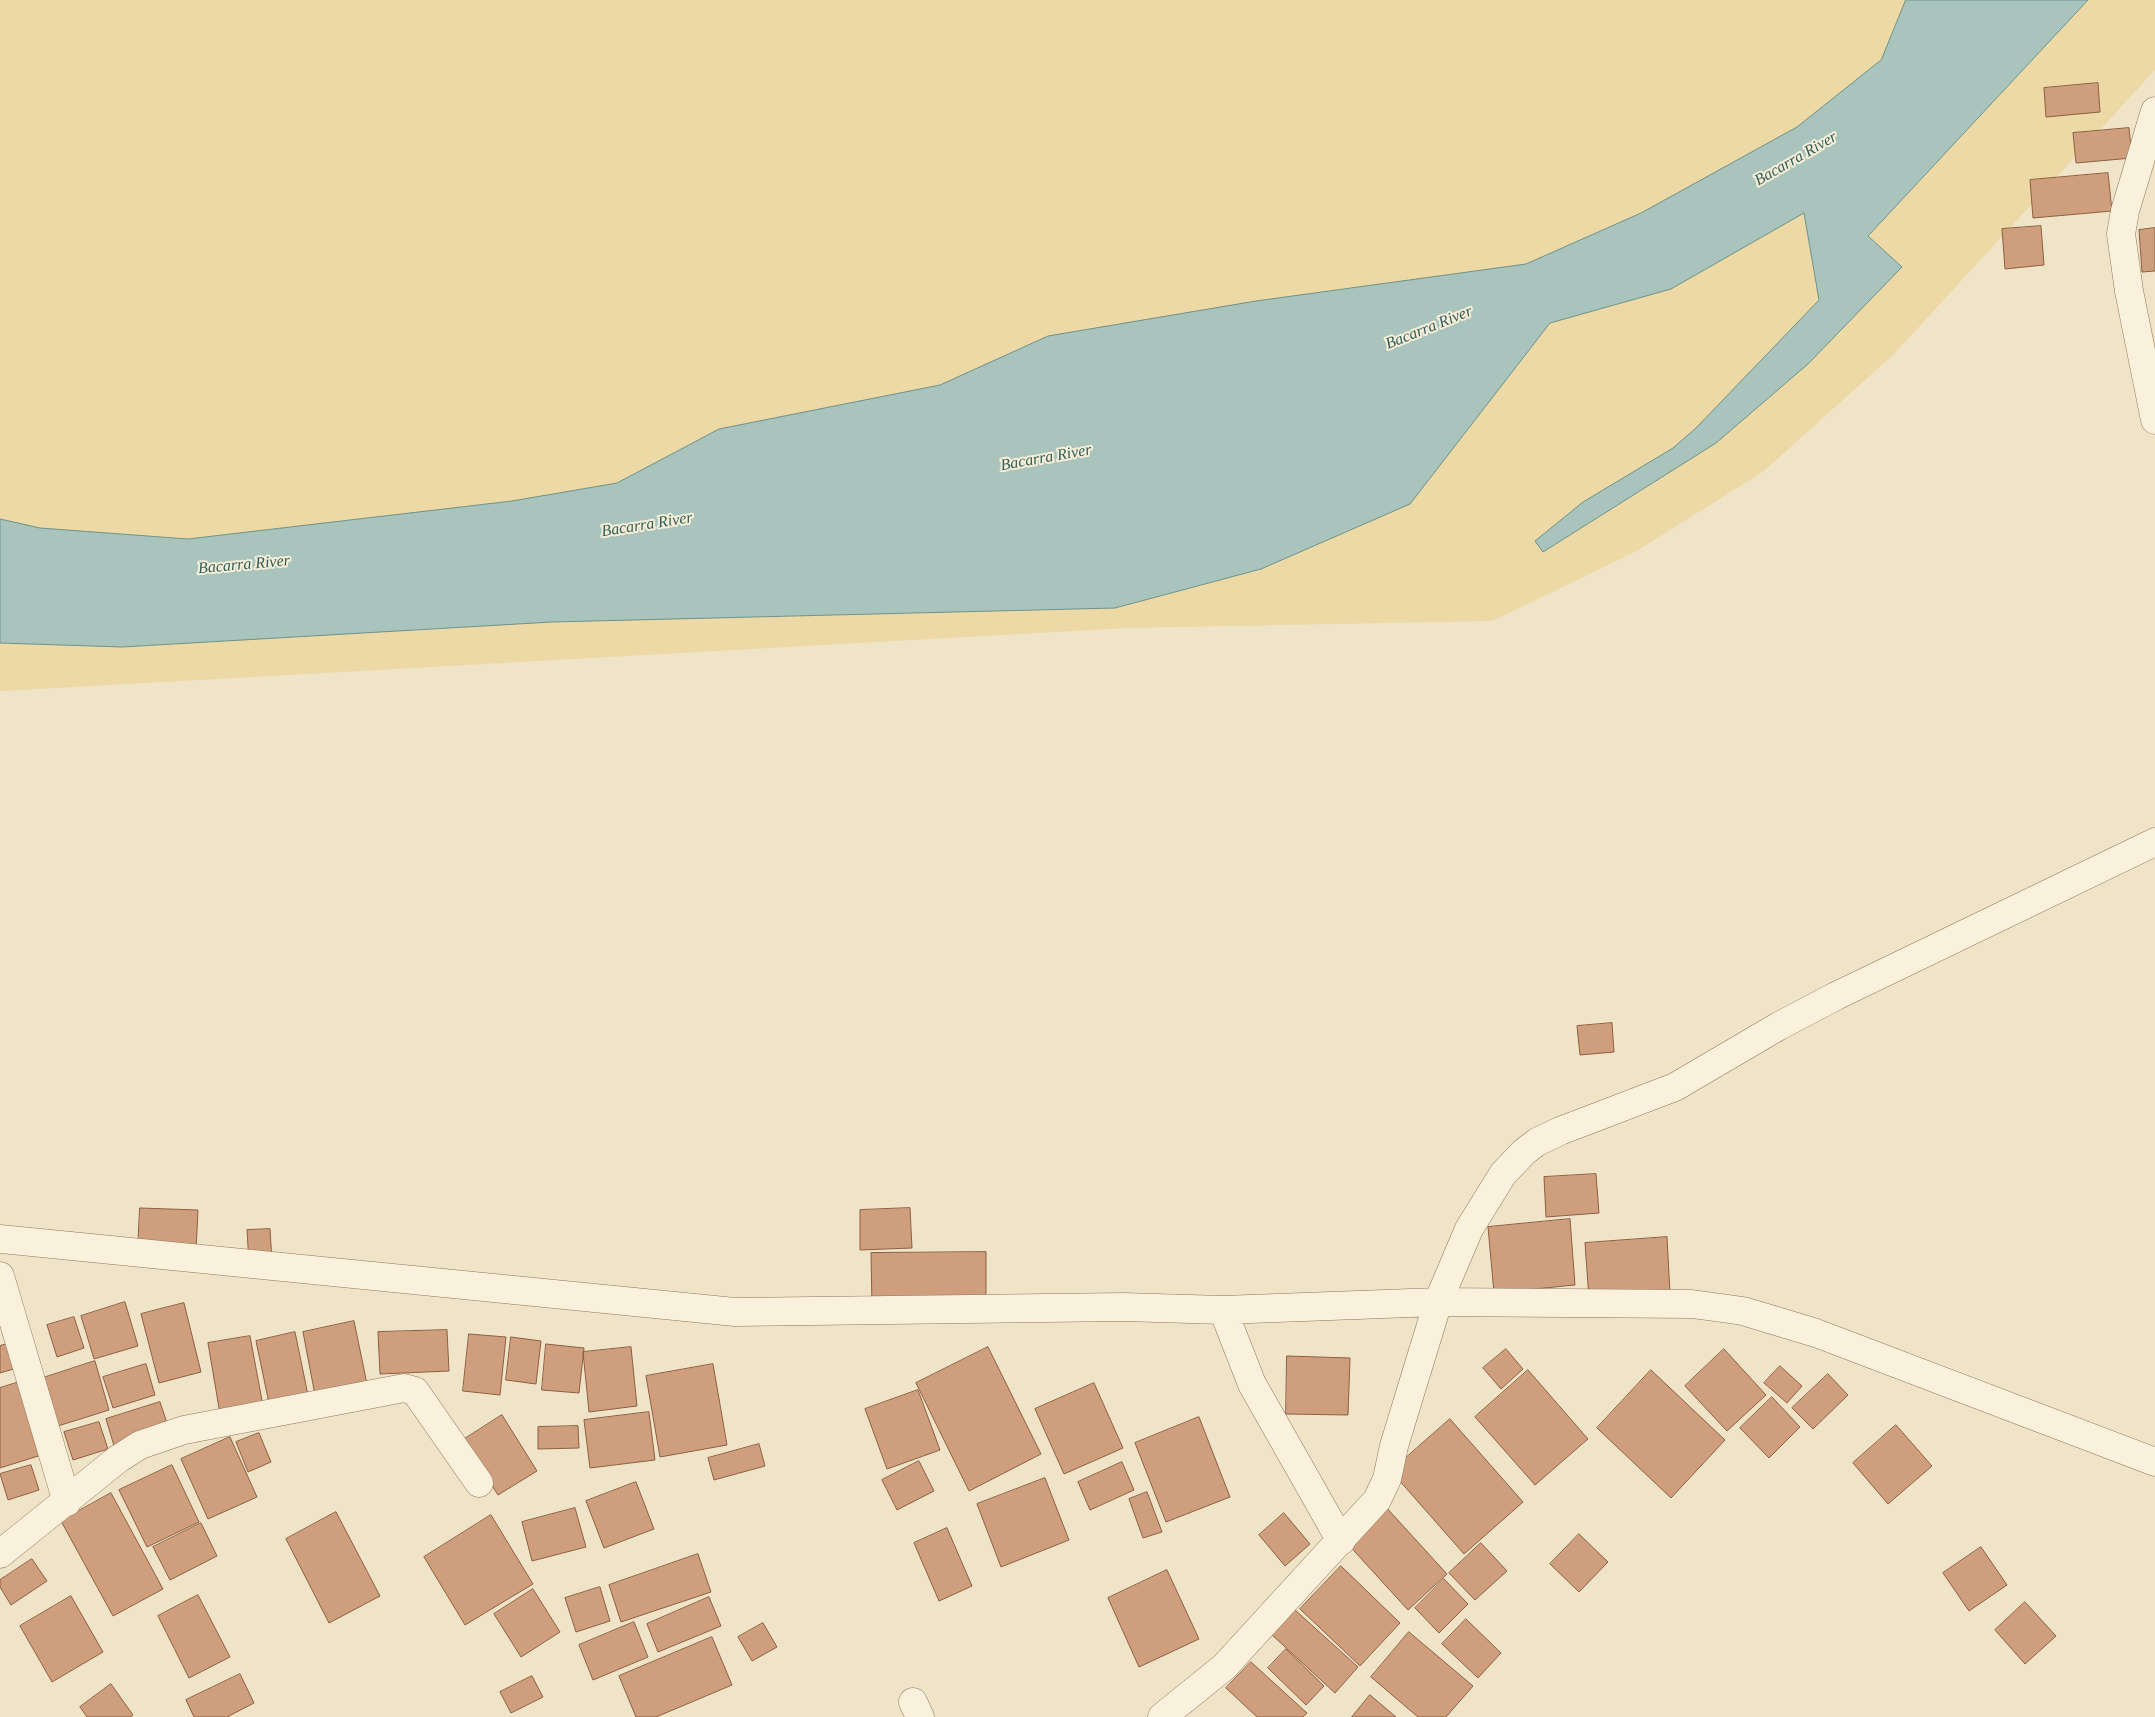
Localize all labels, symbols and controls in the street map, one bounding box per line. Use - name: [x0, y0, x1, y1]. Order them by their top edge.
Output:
- water label: Bacarra River: [1751, 128, 1841, 190]
- water label: Bacarra River: [1383, 302, 1475, 354]
- water label: Bacarra River: [999, 441, 1093, 475]
- water label: Bacarra River: [600, 508, 694, 542]
- water label: Bacarra River: [197, 551, 291, 579]

